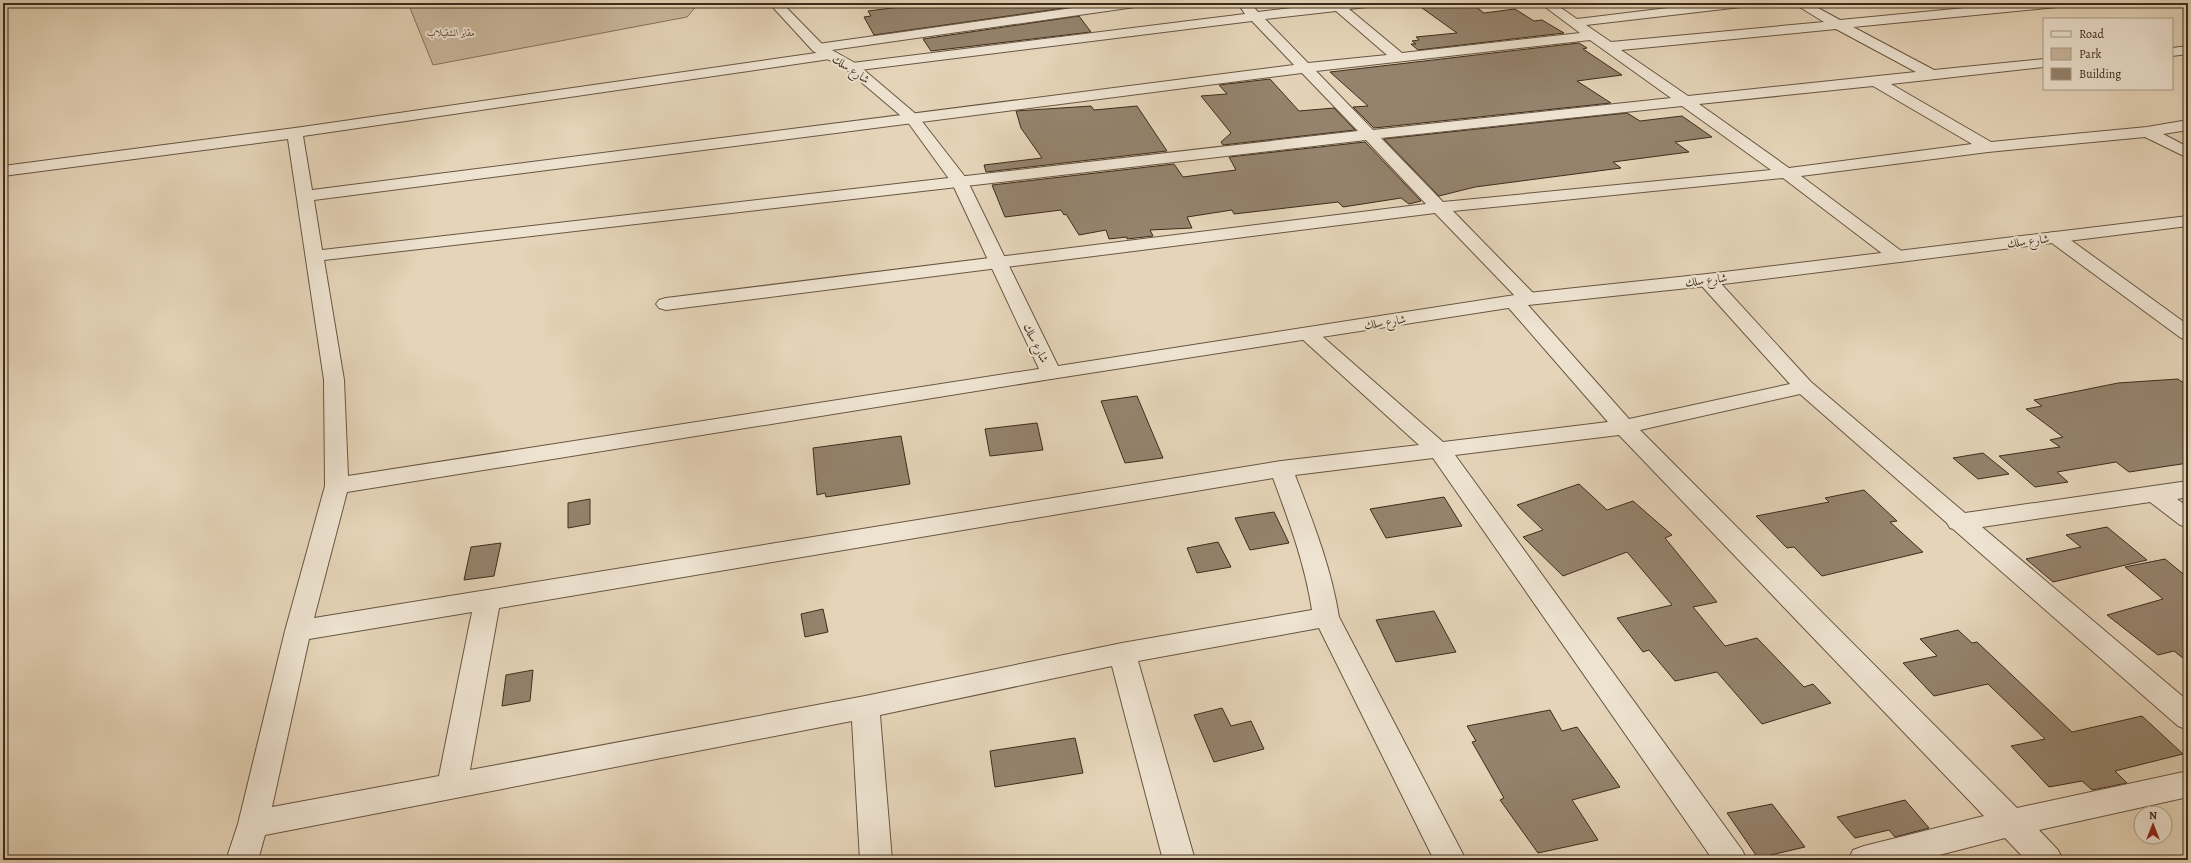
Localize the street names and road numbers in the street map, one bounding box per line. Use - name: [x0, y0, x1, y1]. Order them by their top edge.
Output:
- street label: شارع سلك: [827, 51, 873, 90]
- street label: شارع سلك: [2006, 230, 2050, 254]
- street label: شارع سلك: [1684, 269, 1728, 293]
- street label: شارع سلك: [1363, 311, 1408, 336]
- street label: شارع سلك: [1017, 321, 1053, 367]

